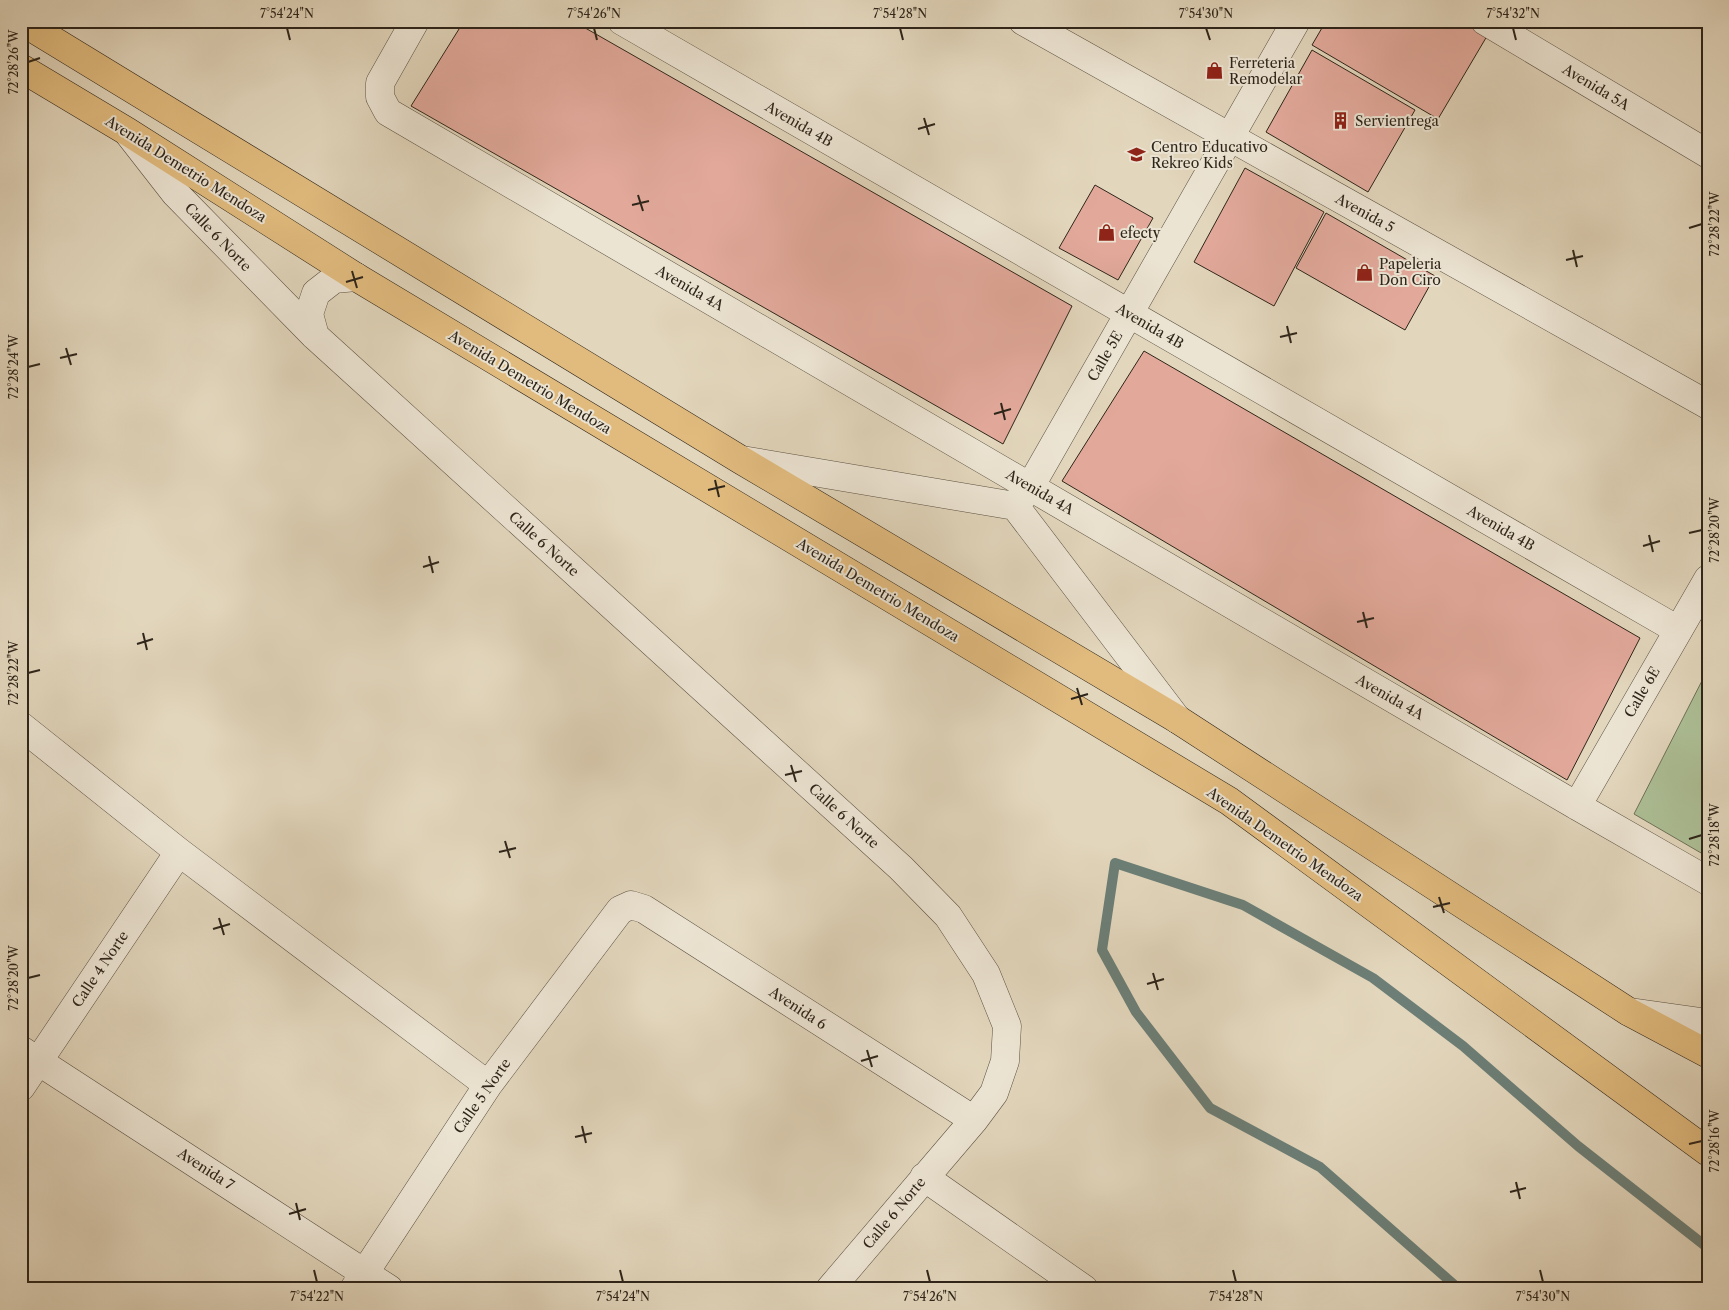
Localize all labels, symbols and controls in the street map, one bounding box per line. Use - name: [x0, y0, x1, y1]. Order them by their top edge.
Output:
- text: 7°54'24"N: [260, 6, 314, 21]
- text: 7°54'26"N: [567, 6, 621, 21]
- text: 7°54'28"N: [873, 6, 927, 21]
- text: 7°54'30"N: [1179, 6, 1233, 21]
- text: 7°54'32"N: [1486, 6, 1540, 21]
- text: 72°28'26"W: [6, 29, 21, 94]
- place label: Ferreteria Remodelar: [1229, 54, 1303, 88]
- street label: Avenida 5A: [1558, 59, 1633, 114]
- shop icon: Ferreteria Remodelar: [1205, 61, 1225, 81]
- street label: Avenida 4B: [761, 97, 836, 151]
- street label: Avenida Demetrio Mendoza: [101, 111, 270, 226]
- building icon: Servientrega: [1331, 111, 1351, 131]
- place label: Servientrega: [1355, 112, 1439, 130]
- place label: Centro Educativo Rekreo Kids: [1151, 138, 1268, 172]
- school or university icon: Centro Educativo Rekreo Kids: [1127, 145, 1147, 165]
- street label: Avenida 5: [1331, 189, 1398, 237]
- text: 72°28'22"W: [1707, 191, 1722, 256]
- street label: Calle 6 Norte: [181, 199, 255, 275]
- shop icon: efecty: [1096, 223, 1116, 243]
- place label: efecty: [1120, 224, 1161, 242]
- place label: Papeleria Don Ciro: [1379, 255, 1442, 289]
- street label: Avenida 4A: [652, 261, 728, 315]
- shop icon: Papeleria Don Ciro: [1355, 262, 1375, 282]
- street label: Avenida 4B: [1112, 299, 1187, 353]
- street label: Avenida Demetrio Mendoza: [445, 326, 615, 438]
- street label: Calle 5E: [1083, 328, 1127, 384]
- text: 72°28'24"W: [6, 334, 21, 399]
- street label: Avenida 4A: [1002, 465, 1078, 519]
- text: 72°28'20"W: [1707, 496, 1722, 563]
- street label: Avenida 4B: [1463, 501, 1538, 555]
- street label: Calle 6 Norte: [505, 508, 583, 580]
- street label: Avenida Demetrio Mendoza: [793, 534, 963, 646]
- text: 72°28'22"W: [6, 640, 21, 705]
- street label: Calle 6E: [1620, 663, 1664, 721]
- street label: Avenida 4A: [1352, 670, 1428, 724]
- street label: Calle 6 Norte: [805, 780, 883, 852]
- street label: Avenida Demetrio Mendoza: [1203, 783, 1367, 905]
- text: 72°28'18"W: [1707, 803, 1722, 867]
- street label: Calle 4 Norte: [68, 927, 132, 1011]
- text: 72°28'20"W: [6, 944, 21, 1011]
- street label: Avenida 6: [765, 982, 830, 1033]
- street label: Calle 5 Norte: [449, 1055, 515, 1137]
- text: 72°28'16"W: [1707, 1109, 1722, 1172]
- street label: Avenida 7: [173, 1143, 238, 1194]
- street label: Calle 6 Norte: [859, 1173, 929, 1253]
- text: 7°54'22"N: [290, 1289, 344, 1304]
- text: 7°54'24"N: [596, 1289, 650, 1304]
- text: 7°54'26"N: [903, 1289, 957, 1304]
- text: 7°54'28"N: [1209, 1289, 1263, 1304]
- text: 7°54'30"N: [1516, 1289, 1570, 1304]

